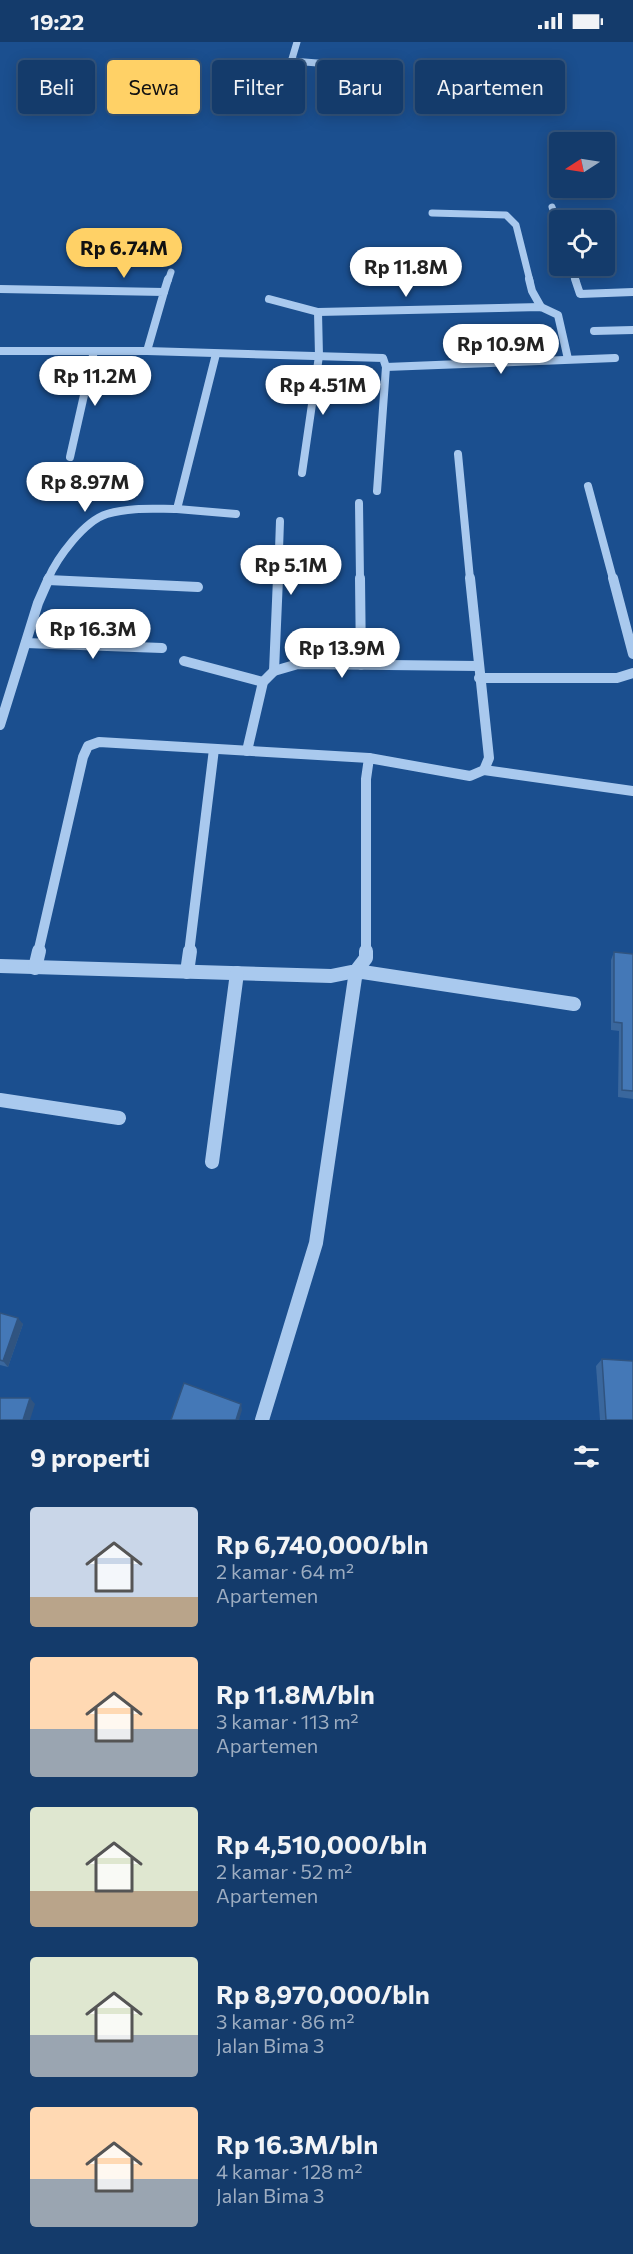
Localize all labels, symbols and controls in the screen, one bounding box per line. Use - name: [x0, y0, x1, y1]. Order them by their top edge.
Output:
- text: 19:22: [30, 8, 84, 35]
- chip: Beli: [18, 60, 95, 114]
- chip: Sewa: [107, 60, 200, 114]
- chip: Filter: [212, 60, 305, 114]
- chip: Baru: [317, 60, 403, 114]
- chip: Apartemen: [415, 60, 565, 114]
- north arrow: [549, 132, 615, 198]
- map controls: [549, 132, 615, 276]
- button: locate: [549, 210, 615, 276]
- pin: Rp 6.74M: [62, 228, 186, 279]
- text: Rp 6.74M: [80, 235, 168, 259]
- pin: Rp 11.8M: [344, 247, 468, 298]
- text: Rp 11.8M: [364, 254, 448, 278]
- pin: Rp 10.9M: [439, 324, 563, 375]
- text: Rp 10.9M: [457, 331, 545, 355]
- pin: Rp 11.2M: [33, 356, 157, 407]
- text: Rp 11.2M: [53, 363, 137, 387]
- pin: Rp 4.51M: [261, 365, 385, 416]
- text: Rp 4.51M: [280, 372, 366, 396]
- pin: Rp 8.97M: [23, 462, 147, 513]
- text: Rp 8.97M: [40, 469, 130, 493]
- pin: Rp 5.1M: [236, 545, 346, 596]
- text: Rp 5.1M: [254, 552, 328, 576]
- pin: Rp 16.3M: [31, 609, 155, 660]
- text: Rp 16.3M: [50, 616, 136, 640]
- pin: Rp 13.9M: [280, 628, 404, 679]
- text: Rp 13.9M: [299, 635, 385, 659]
- icon: filters: [570, 1440, 603, 1473]
- text: 9 properti: [30, 1441, 150, 1472]
- text: Rp 6,740,000/bln: [216, 1528, 429, 1559]
- icon: home: [78, 1531, 150, 1603]
- text: 2 kamar · 64 m²: [216, 1559, 354, 1583]
- text: Apartemen: [216, 1583, 318, 1607]
- text: Rp 11.8M/bln: [216, 1678, 375, 1709]
- icon: home: [78, 1681, 150, 1753]
- text: 3 kamar · 113 m²: [216, 1709, 359, 1733]
- text: Apartemen: [216, 1733, 318, 1757]
- text: Rp 4,510,000/bln: [216, 1828, 427, 1859]
- icon: home: [78, 1831, 150, 1903]
- text: 2 kamar · 52 m²: [216, 1859, 352, 1883]
- text: Apartemen: [216, 1883, 318, 1907]
- text: Rp 8,970,000/bln: [216, 1978, 430, 2009]
- icon: home: [78, 1981, 150, 2053]
- text: 3 kamar · 86 m²: [216, 2009, 354, 2033]
- text: Jalan Bima 3: [216, 2033, 324, 2057]
- text: Rp 16.3M/bln: [216, 2128, 378, 2159]
- icon: home: [78, 2131, 150, 2203]
- text: 4 kamar · 128 m²: [216, 2159, 362, 2183]
- text: Jalan Bima 3: [216, 2183, 324, 2207]

